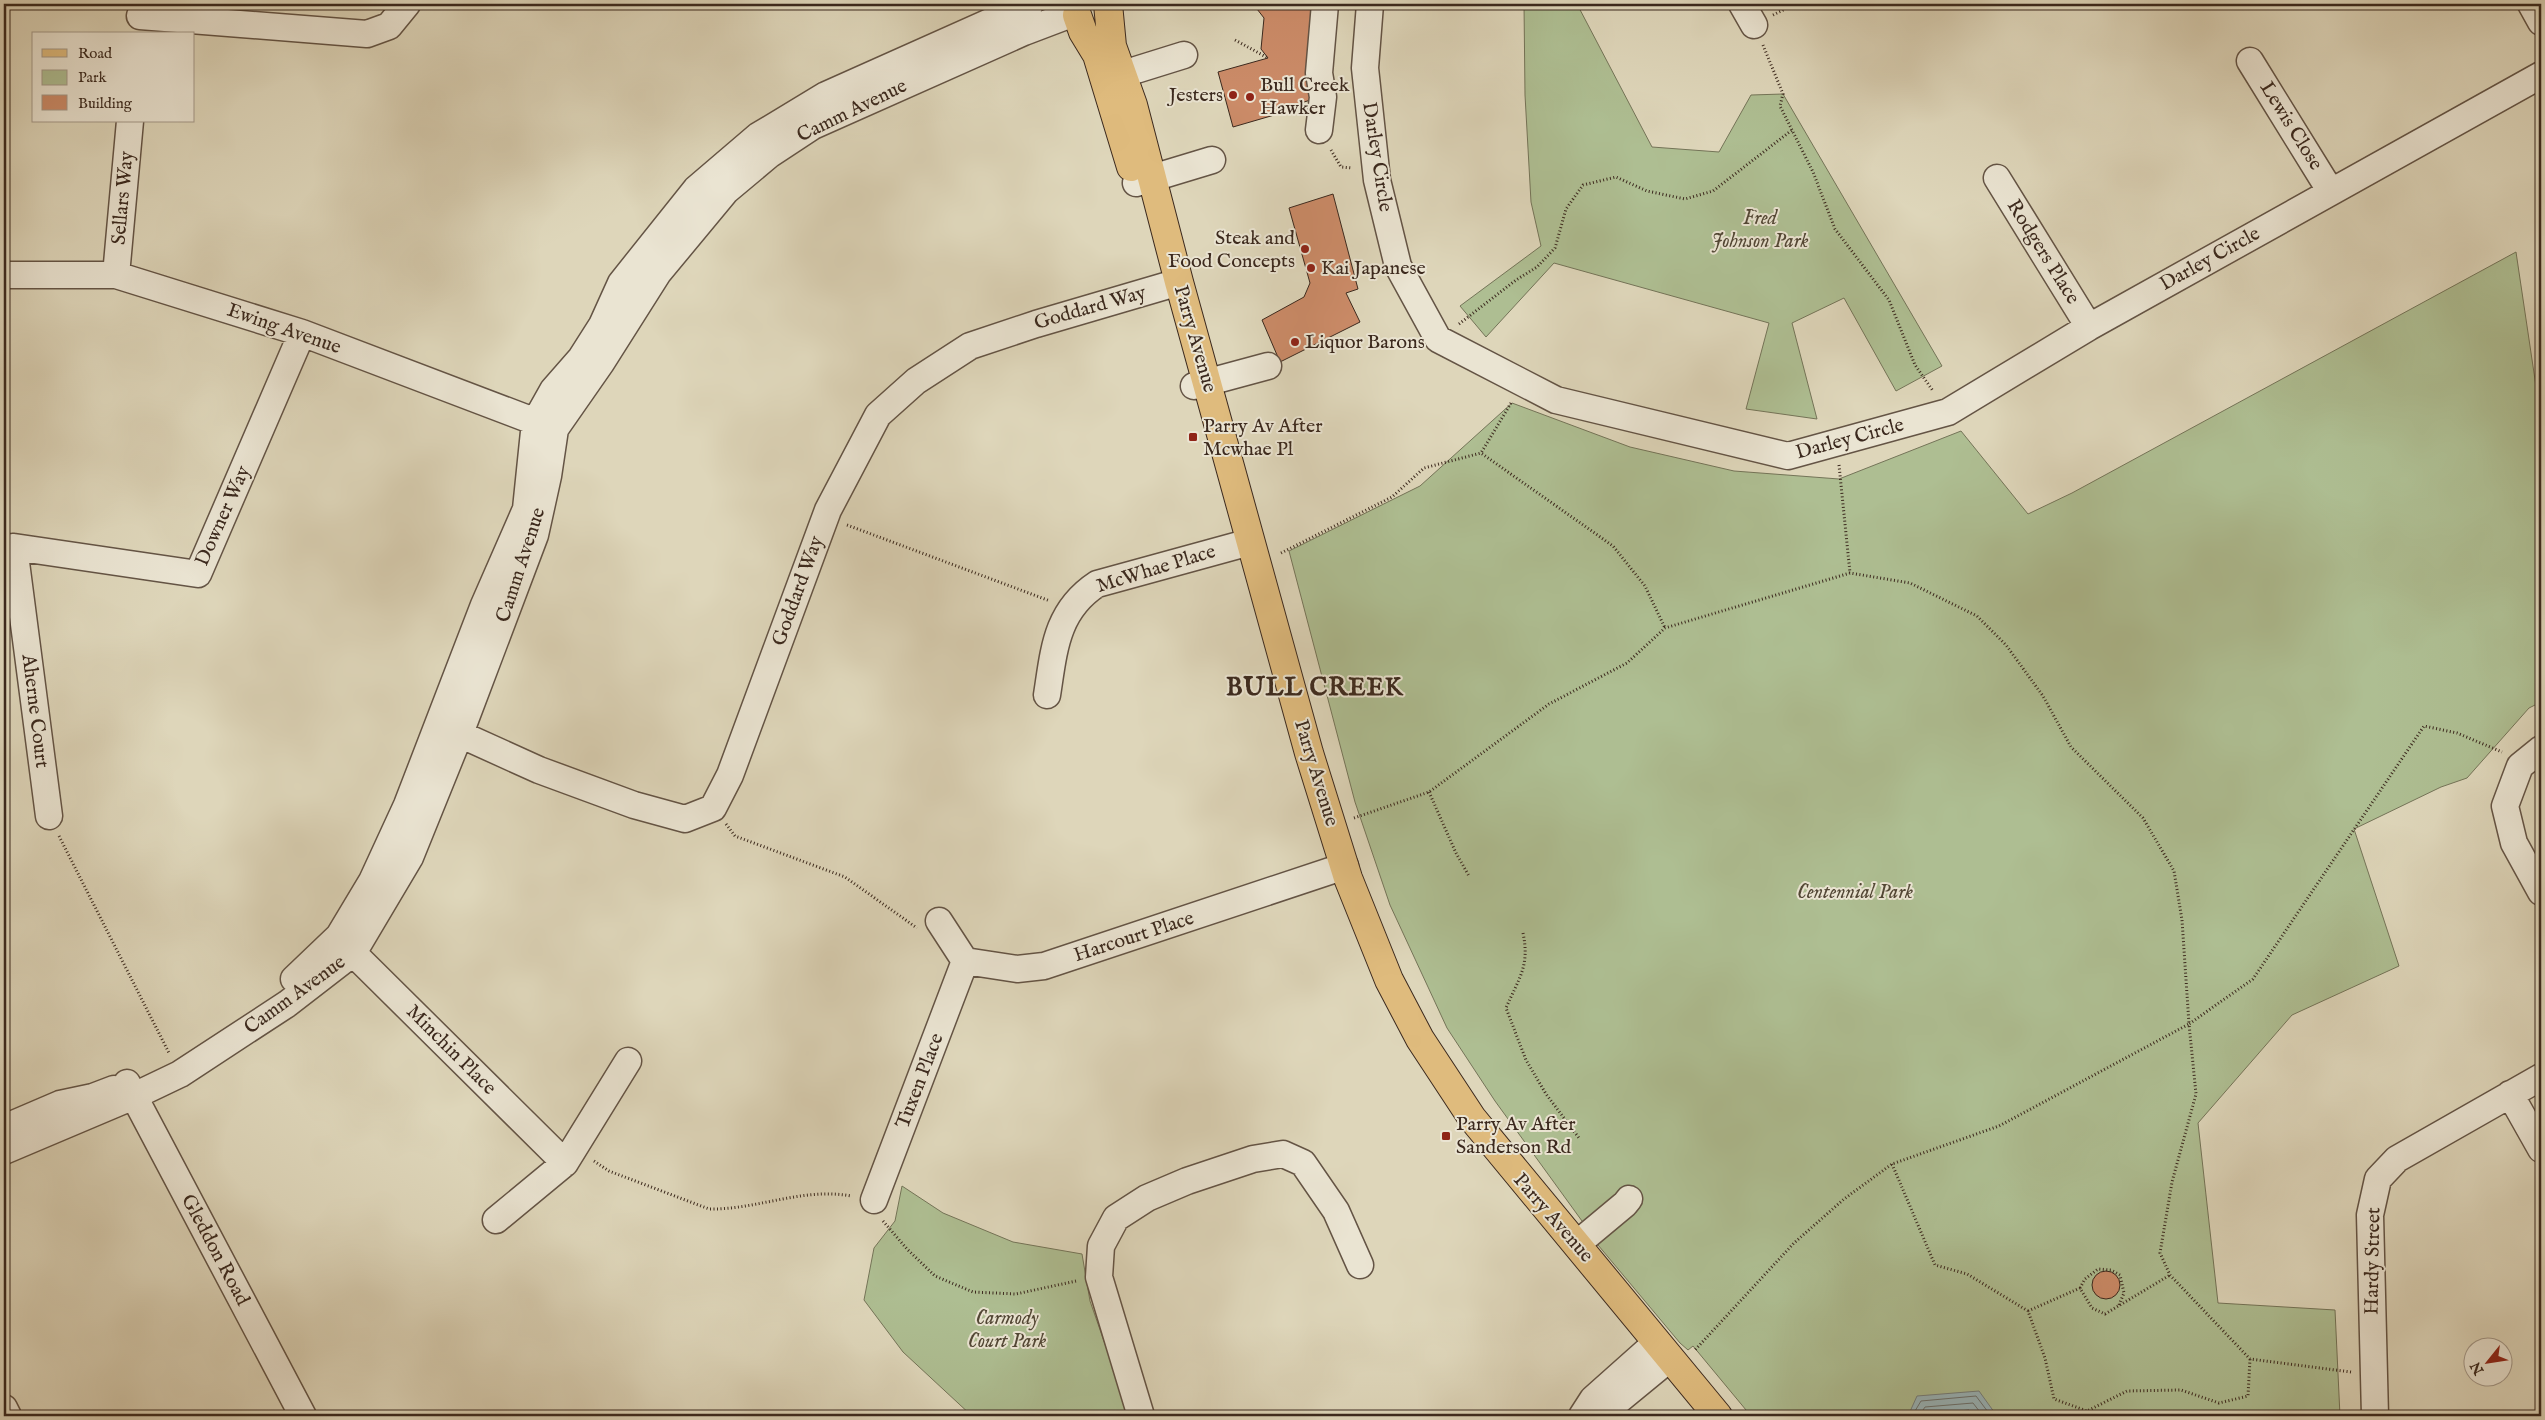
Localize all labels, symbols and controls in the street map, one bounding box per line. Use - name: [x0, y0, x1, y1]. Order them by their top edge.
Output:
- legend: [32, 32, 195, 122]
- text: Road: [78, 44, 113, 63]
- text: Park: [78, 68, 108, 87]
- place label: Bull Creek Hawker: [1260, 73, 1350, 121]
- street label: Camm Avenue: [793, 74, 911, 148]
- street label: Lewis Close: [2254, 77, 2328, 175]
- place label: Jesters: [1167, 83, 1223, 108]
- marker: Jesters: [1227, 89, 1239, 101]
- marker: Bull Creek Hawker: [1244, 91, 1256, 103]
- text: Building: [78, 94, 133, 113]
- street label: Darley Circle: [1356, 100, 1398, 214]
- street label: Sellars Way: [106, 150, 140, 246]
- street label: Rodgers Place: [2001, 195, 2085, 309]
- park label: Fred Johnson Park: [1712, 206, 1808, 254]
- street label: Darley Circle: [2155, 221, 2265, 297]
- place label: Steak and Food Concepts: [1168, 226, 1295, 274]
- marker: Steak and Food Concepts: [1299, 243, 1311, 255]
- place label: Kai Japanese: [1321, 256, 1426, 281]
- marker: Kai Japanese: [1305, 262, 1317, 274]
- street label: Goddard Way: [1031, 280, 1149, 336]
- street label: Parry Avenue: [1168, 283, 1222, 395]
- street label: Ewing Avenue: [224, 298, 344, 360]
- place label: Liquor Barons: [1305, 330, 1425, 355]
- marker: Liquor Barons: [1289, 336, 1301, 348]
- street label: Darley Circle: [1793, 413, 1907, 465]
- place label: Parry Av After Mcwhae Pl: [1203, 414, 1323, 462]
- marker: Parry Av After Mcwhae Pl: [1187, 431, 1199, 443]
- street label: Downer Way: [190, 462, 256, 570]
- street label: Camm Avenue: [491, 504, 551, 626]
- street label: Goddard Way: [767, 532, 829, 649]
- street label: McWhae Place: [1094, 539, 1218, 599]
- street label: Aherne Court: [15, 652, 54, 769]
- district label: BULL CREEK: [1226, 672, 1404, 704]
- street label: Parry Avenue: [1288, 717, 1344, 829]
- park label: Centennial Park: [1797, 880, 1913, 905]
- street label: Harcourt Place: [1071, 906, 1197, 968]
- street label: Camm Avenue: [239, 950, 351, 1040]
- street label: Minchin Place: [400, 999, 502, 1101]
- street label: Tuxen Place: [890, 1030, 950, 1132]
- place label: Parry Av After Sanderson Rd: [1456, 1112, 1576, 1160]
- marker: Parry Av After Sanderson Rd: [1440, 1130, 1452, 1142]
- street label: Parry Avenue: [1507, 1168, 1599, 1268]
- street label: Gleddon Road: [175, 1190, 255, 1310]
- street label: Hardy Street: [2360, 1207, 2386, 1315]
- park label: Carmody Court Park: [968, 1306, 1046, 1354]
- north arrow: [2462, 1338, 2512, 1388]
- text: N: [2467, 1358, 2489, 1379]

